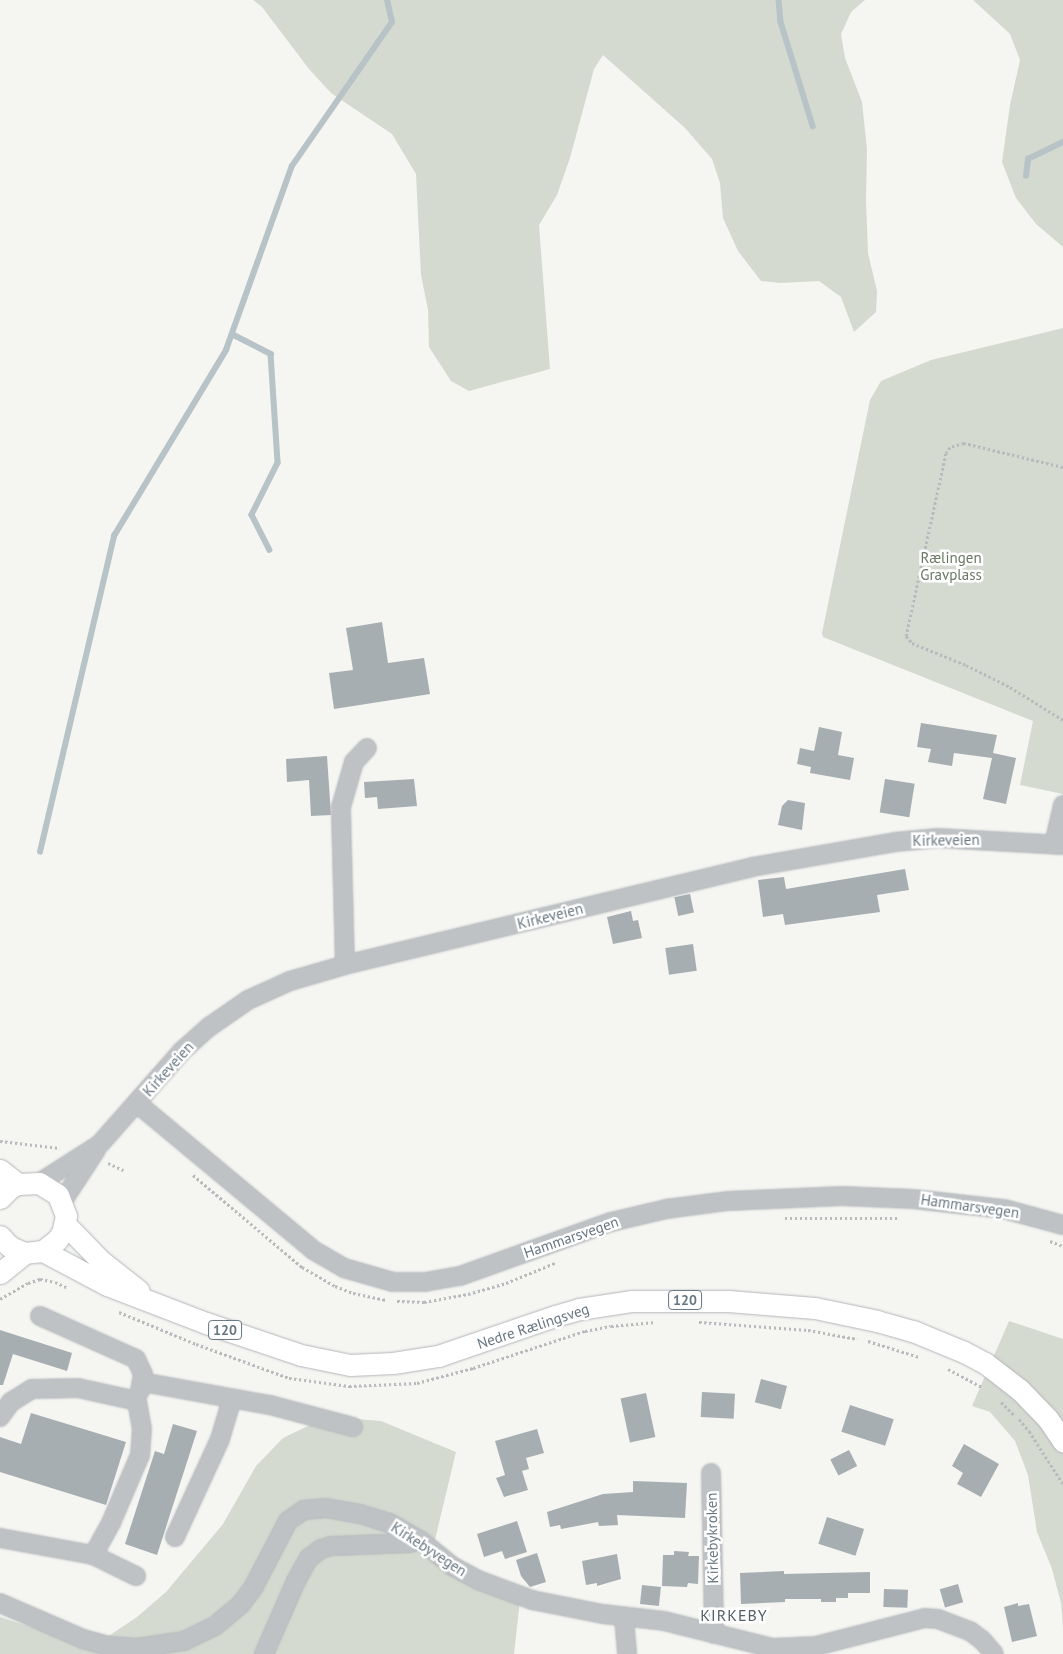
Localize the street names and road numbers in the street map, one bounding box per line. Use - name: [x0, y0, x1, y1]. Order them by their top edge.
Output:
- street label: Kirkeveien: [912, 830, 980, 850]
- street label: Kirkeveien: [515, 899, 585, 933]
- street label: Kirkeveien: [139, 1038, 197, 1100]
- street label: Hammarsvegen: [920, 1190, 1020, 1222]
- street label: Hammarsvegen: [521, 1212, 621, 1262]
- road number: 120: [668, 1288, 702, 1312]
- street label: Nedre Rælingsveg: [475, 1299, 591, 1353]
- road number: 120: [208, 1318, 242, 1342]
- street label: Kirkebykroken: [702, 1492, 722, 1584]
- street label: Kirkebyvegen: [388, 1518, 470, 1580]

